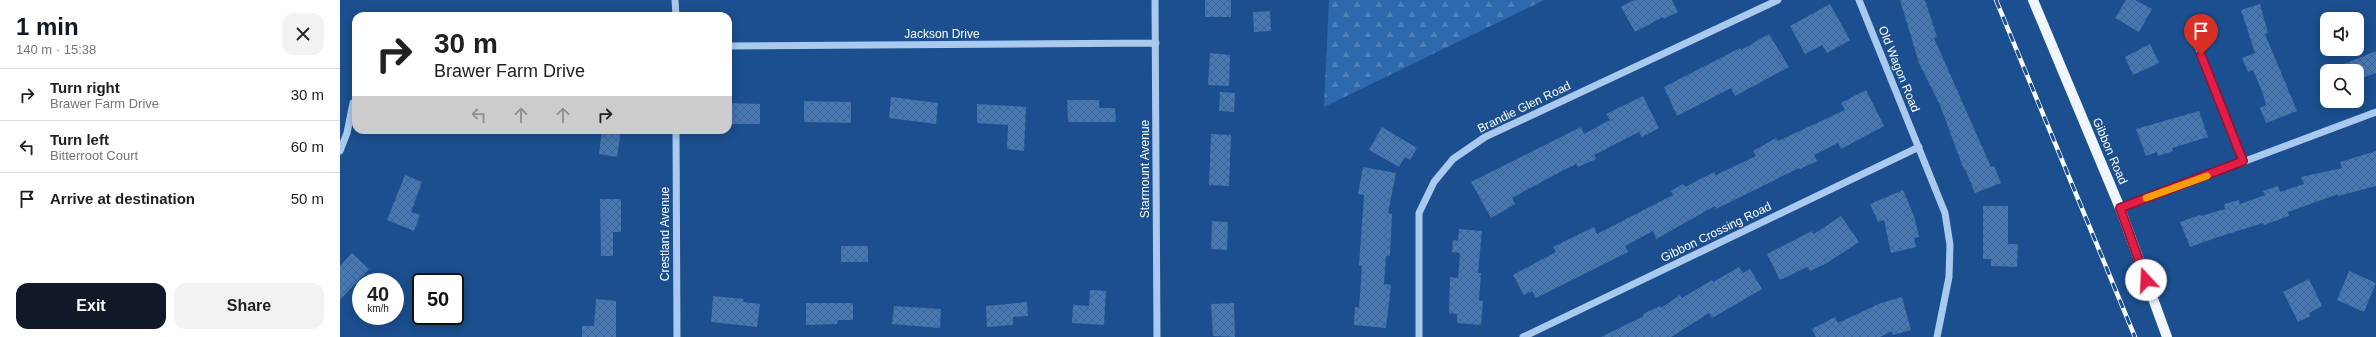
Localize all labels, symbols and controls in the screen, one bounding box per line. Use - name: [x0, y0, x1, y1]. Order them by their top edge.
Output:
- map controls: [2320, 12, 2364, 108]
- button: sound: [2320, 12, 2364, 56]
- text: 1 min: [16, 13, 79, 40]
- button: close: [282, 13, 324, 55]
- pin: [2184, 14, 2218, 55]
- icon: arrive: [2190, 20, 2212, 42]
- street label: Old Wagon Road: [1875, 24, 1923, 114]
- street label: Jackson Drive: [904, 27, 980, 41]
- icon: right: [368, 28, 420, 80]
- text: 30 m: [434, 28, 498, 59]
- text: 140 m · 15:38: [16, 42, 96, 57]
- text: Brawer Farm Drive: [434, 61, 585, 81]
- button: search: [2320, 64, 2364, 108]
- street label: Brandie Glen Road: [1475, 78, 1573, 136]
- text: Turn right: [50, 79, 120, 96]
- icon: right: [16, 84, 38, 106]
- text: 30 m: [291, 86, 324, 103]
- text: Brawer Farm Drive: [50, 96, 159, 111]
- icon: left: [468, 104, 490, 126]
- icon: ahead: [510, 104, 532, 126]
- icon: ahead: [552, 104, 574, 126]
- icon: right: [594, 104, 616, 126]
- street label: Gibbon Road: [2090, 116, 2130, 186]
- street label: Starmount Avenue: [1138, 119, 1152, 218]
- text: Turn left: [50, 131, 109, 148]
- icon: left: [16, 136, 38, 158]
- text: 60 m: [291, 138, 324, 155]
- text: Bitterroot Court: [50, 148, 138, 163]
- street label: Crestland Avenue: [658, 186, 672, 281]
- icon: arrive: [16, 188, 38, 210]
- text: Arrive at destination: [50, 190, 195, 207]
- text: 50 m: [291, 190, 324, 207]
- street label: Gibbon Crossing Road: [1658, 199, 1774, 265]
- position arrow: [2125, 259, 2167, 301]
- speed limit sign: 50: [412, 273, 464, 325]
- button: Exit: [16, 283, 166, 329]
- button: Share: [174, 283, 324, 329]
- text: 40: [367, 283, 389, 305]
- text: km/h: [367, 303, 389, 314]

